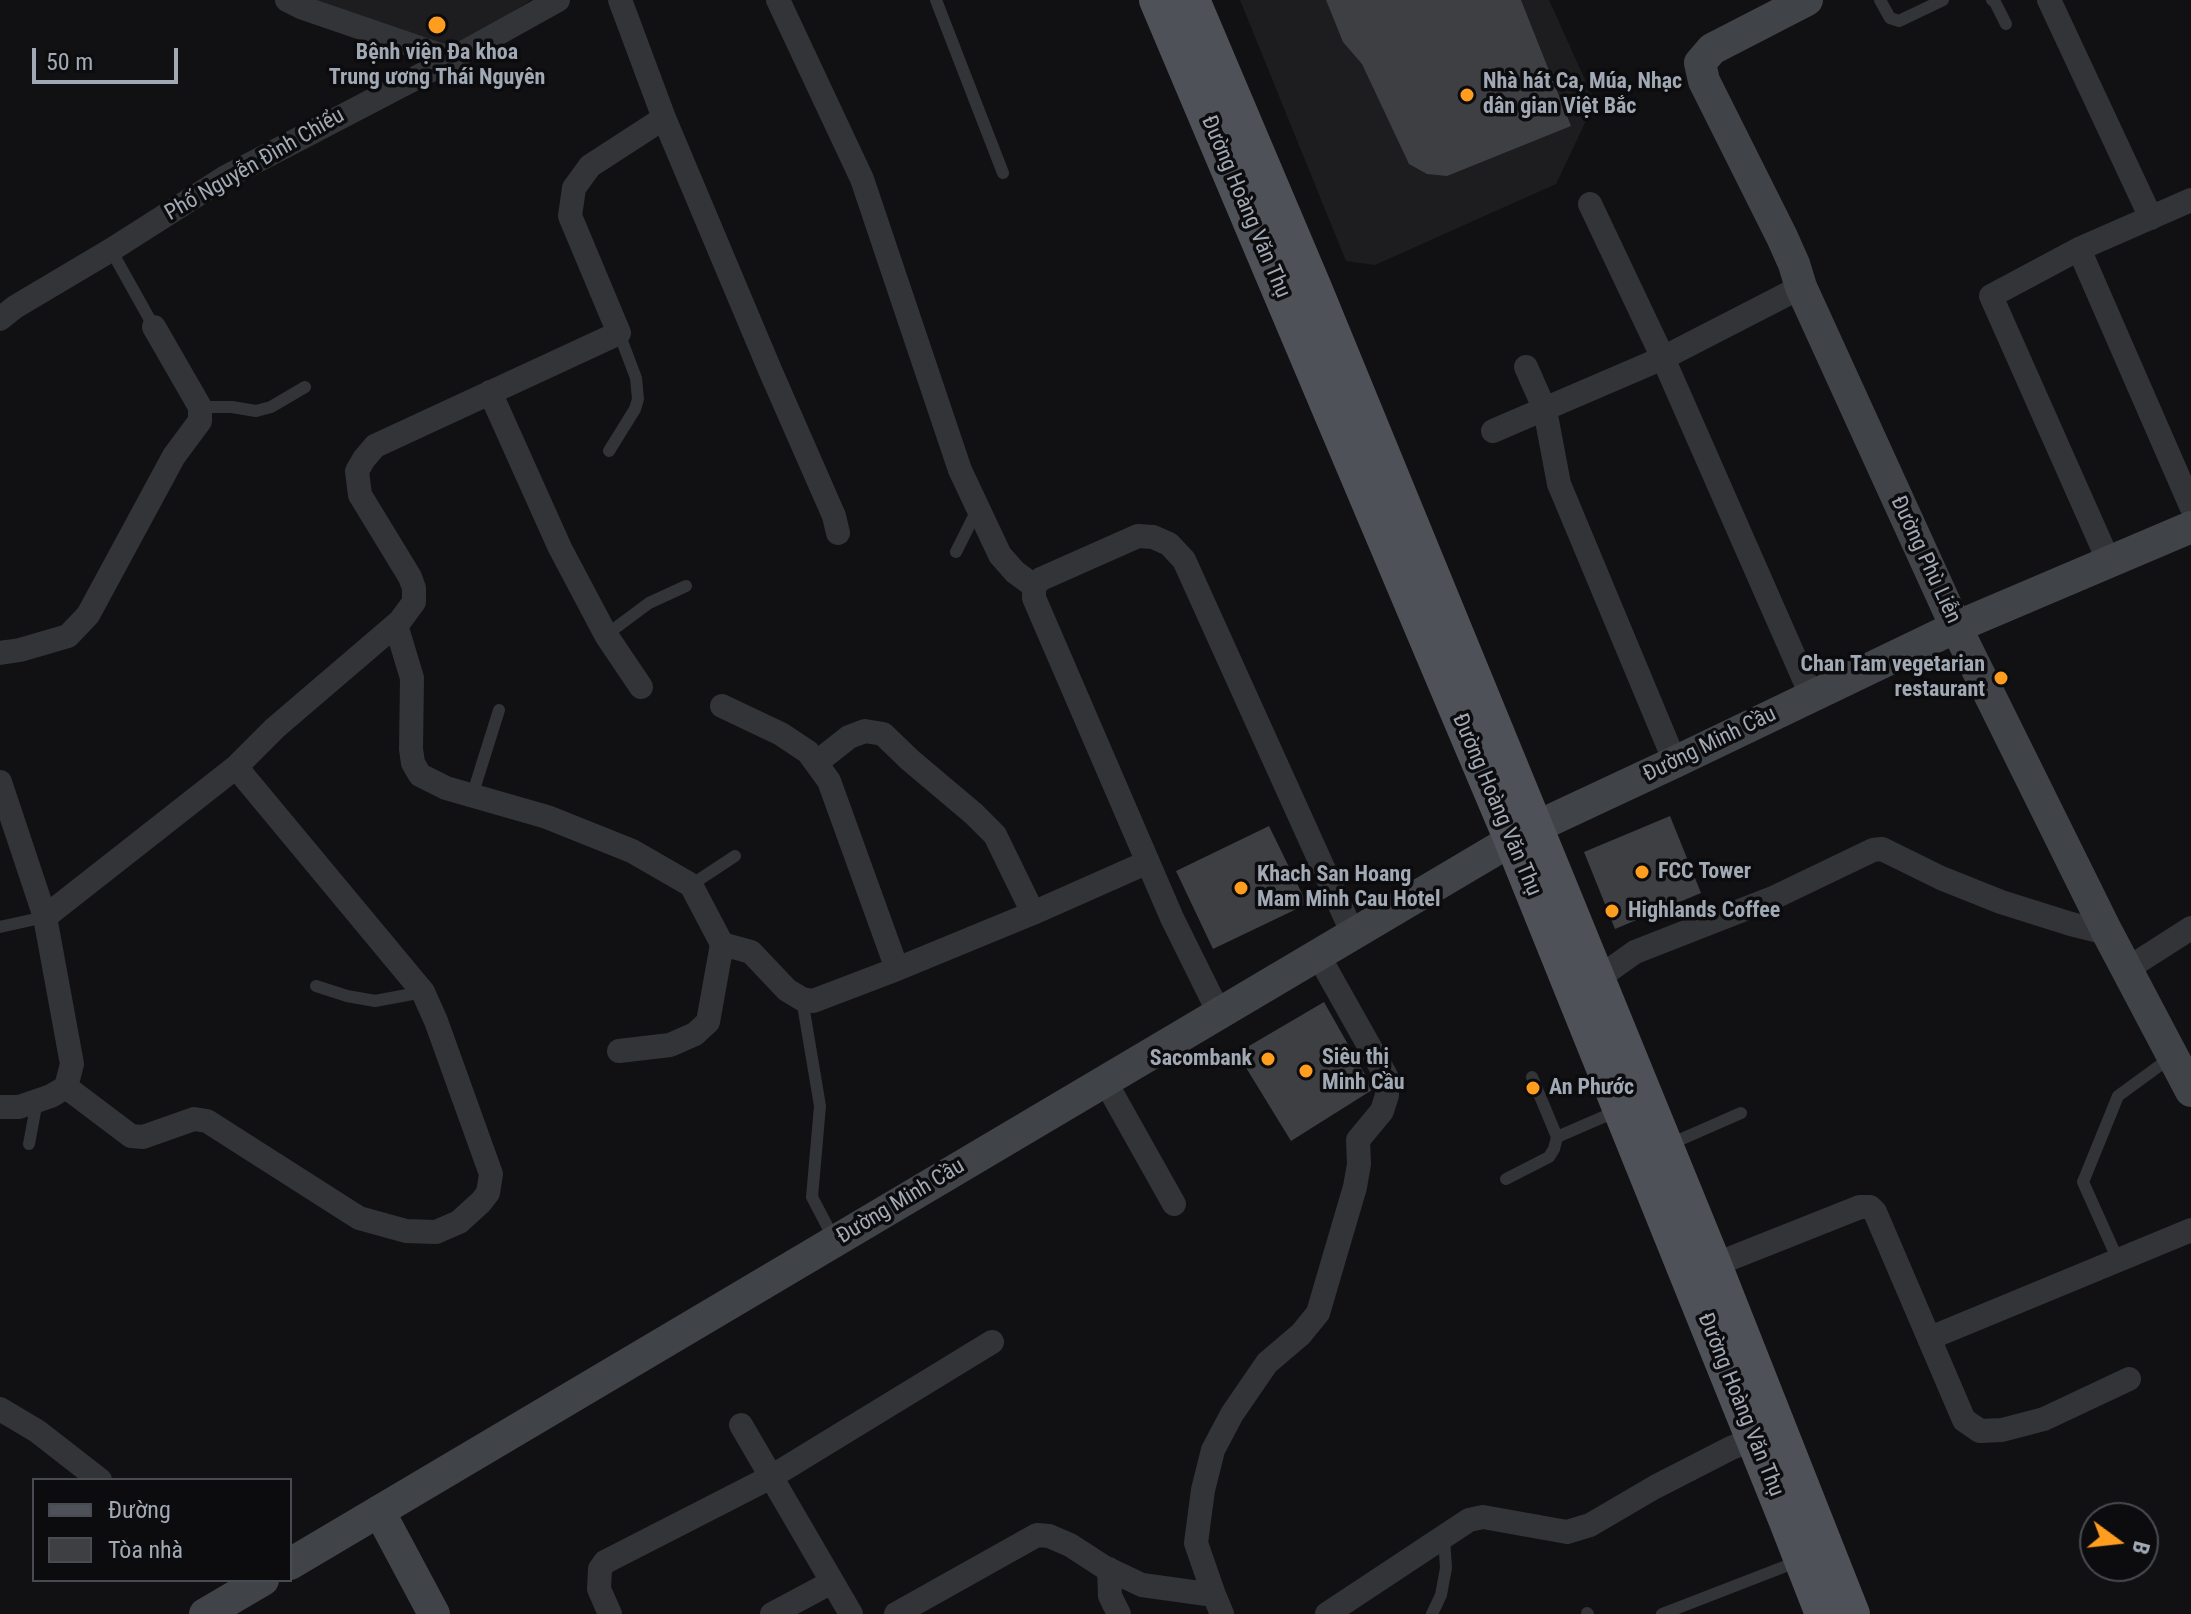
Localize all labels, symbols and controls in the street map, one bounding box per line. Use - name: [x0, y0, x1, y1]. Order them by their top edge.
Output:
- marker: Bệnh viện Đa khoa Trung ương Thái Nguyên: [426, 14, 448, 36]
- scale bar: [36, 32, 182, 82]
- place label: Bệnh viện Đa khoa Trung ương Thái Nguyên: [329, 40, 545, 92]
- text: 50 m: [46, 48, 93, 76]
- place label: Nhà hát Ca, Múa, Nhạc dân gian Việt Bắc: [1483, 69, 1682, 120]
- marker: Nhà hát Ca, Múa, Nhạc dân gian Việt Bắc: [1458, 86, 1476, 104]
- street label: Phố Nguyễn Đình Chiểu: [161, 103, 349, 227]
- street label: Đường Hoàng Văn Thụ: [1195, 112, 1295, 302]
- street label: Đường Phù Liễn: [1884, 492, 1966, 628]
- place label: Chan Tam vegetarian restaurant: [1800, 652, 1985, 704]
- marker: Chan Tam vegetarian restaurant: [1992, 669, 2010, 687]
- street label: Đường Minh Cầu: [1639, 702, 1781, 788]
- street label: Đường Hoàng Văn Thụ: [1446, 710, 1546, 900]
- place label: FCC Tower: [1658, 859, 1751, 885]
- place label: Khach San Hoang Mam Minh Cau Hotel: [1257, 862, 1440, 914]
- marker: FCC Tower: [1633, 863, 1651, 881]
- marker: Khach San Hoang Mam Minh Cau Hotel: [1232, 879, 1250, 897]
- place label: Highlands Coffee: [1628, 898, 1780, 924]
- marker: Highlands Coffee: [1603, 902, 1621, 920]
- place label: Siêu thị Minh Cầu: [1322, 1045, 1405, 1096]
- place label: Sacombank: [1150, 1046, 1252, 1072]
- marker: Sacombank: [1259, 1050, 1277, 1068]
- marker: Siêu thị Minh Cầu: [1297, 1062, 1315, 1080]
- place label: An Phước: [1549, 1075, 1634, 1101]
- marker: An Phước: [1524, 1079, 1542, 1097]
- street label: Đường Minh Cầu: [832, 1154, 970, 1250]
- street label: Đường Hoàng Văn Thụ: [1691, 1310, 1789, 1500]
- legend: [32, 1478, 292, 1582]
- text: Đường: [108, 1496, 171, 1524]
- north arrow: [2079, 1502, 2159, 1582]
- text: Tòa nhà: [108, 1536, 183, 1564]
- text: B: [2127, 1539, 2154, 1557]

